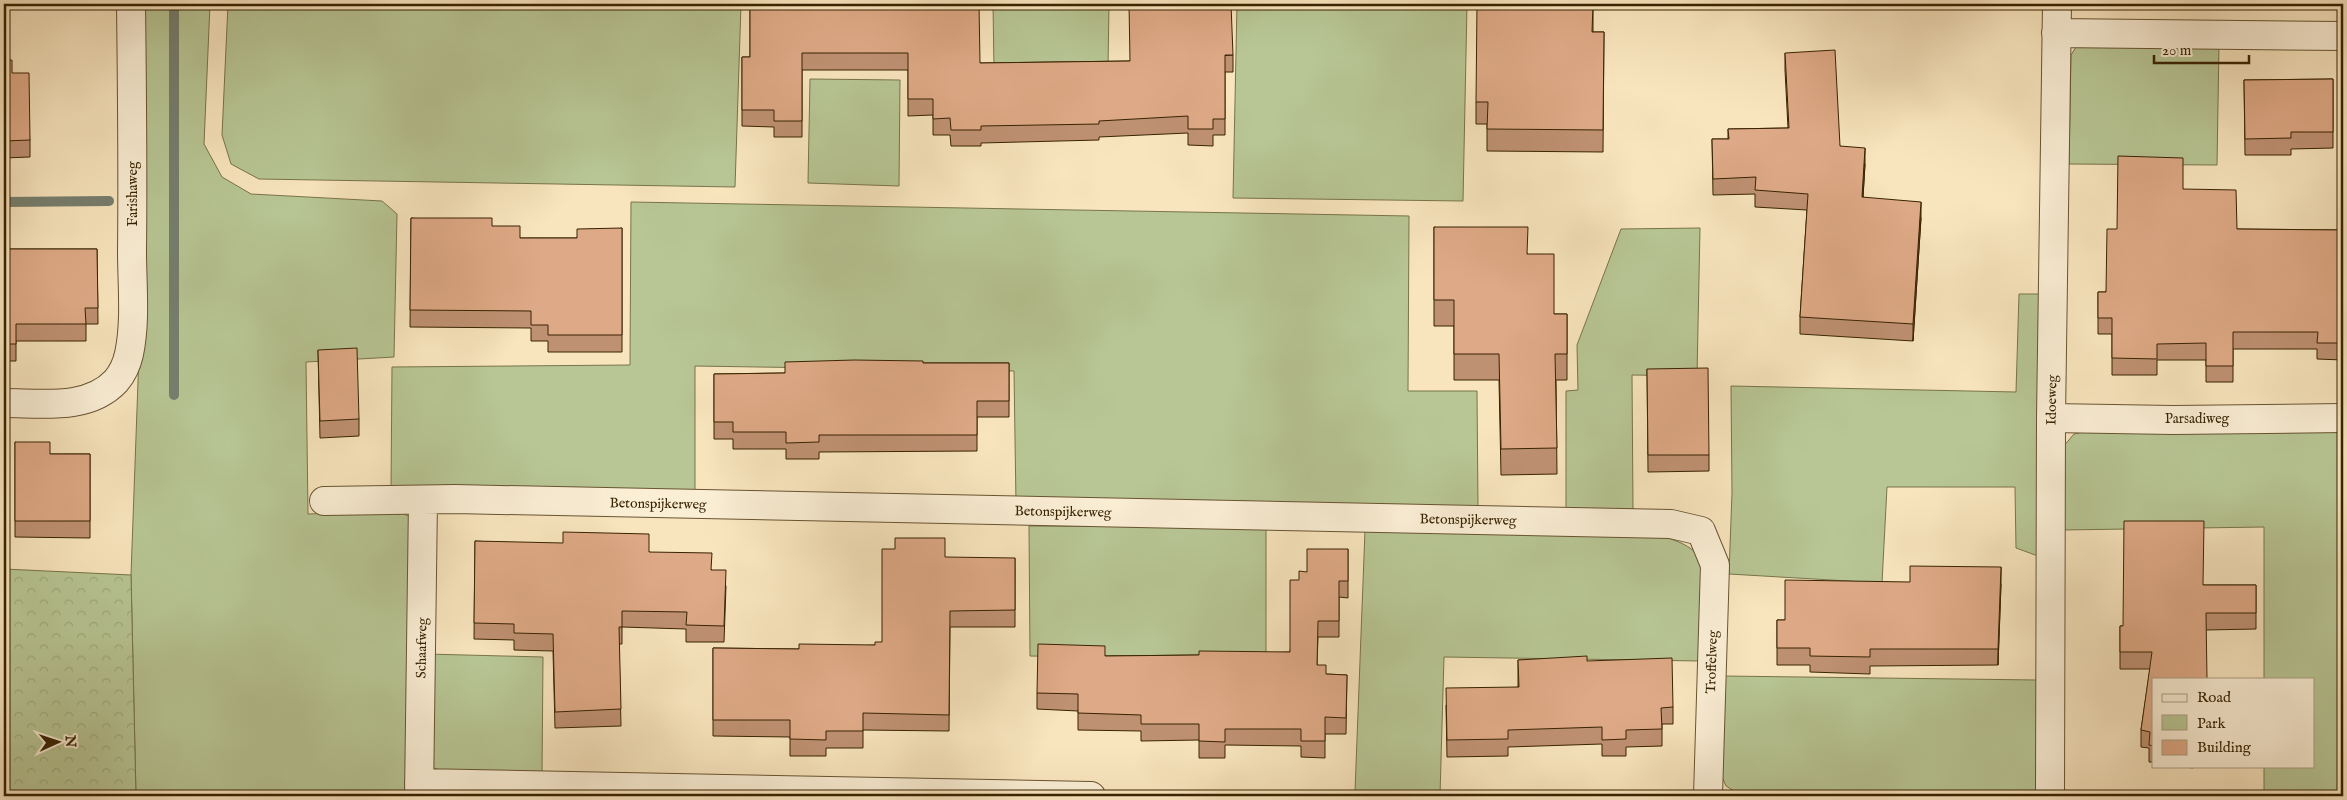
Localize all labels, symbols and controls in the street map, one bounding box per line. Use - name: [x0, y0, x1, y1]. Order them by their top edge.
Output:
- scale bar: [2154, 32, 2250, 64]
- text: 20 m: [2162, 41, 2192, 60]
- street label: Farishaweg: [124, 161, 142, 227]
- street label: Idoeweg: [2043, 374, 2061, 425]
- street label: Parsadiweg: [2165, 410, 2230, 428]
- street label: Betonspijkerweg: [609, 494, 707, 514]
- street label: Betonspijkerweg: [1014, 502, 1112, 522]
- street label: Betonspijkerweg: [1419, 510, 1517, 530]
- street label: Schaafweg: [412, 617, 432, 679]
- street label: Troffelweg: [1702, 630, 1722, 694]
- legend: [2152, 678, 2314, 768]
- text: Road: [2197, 688, 2232, 707]
- text: Park: [2197, 714, 2227, 733]
- north arrow: [32, 718, 82, 768]
- text: N: [61, 734, 79, 748]
- text: Building: [2197, 738, 2252, 757]

